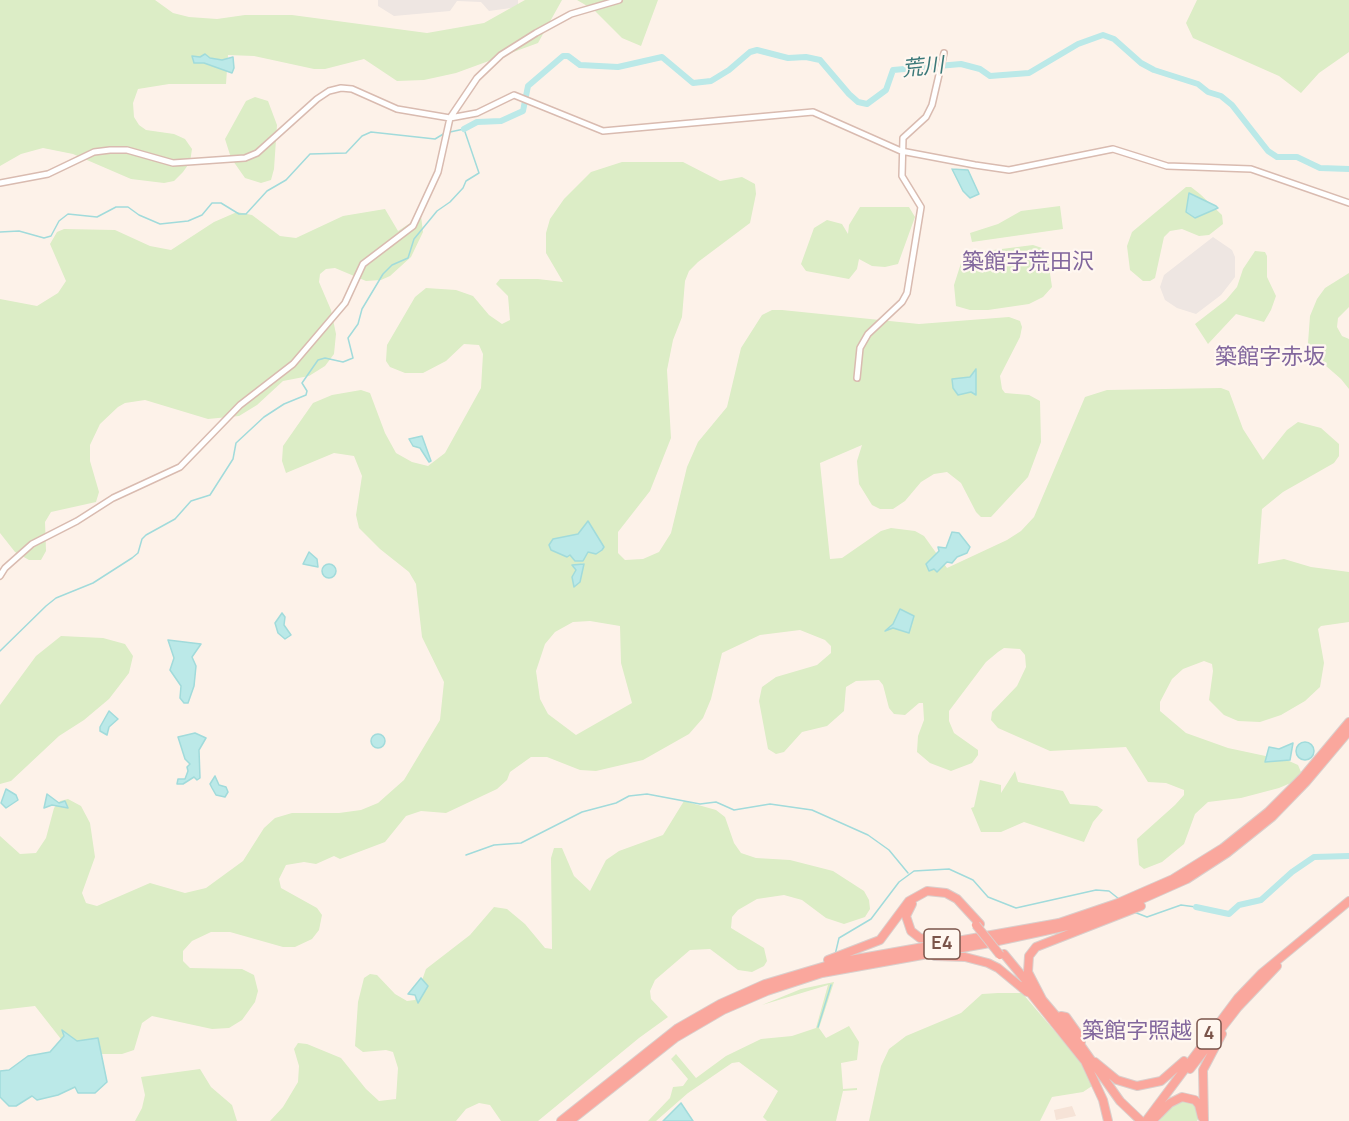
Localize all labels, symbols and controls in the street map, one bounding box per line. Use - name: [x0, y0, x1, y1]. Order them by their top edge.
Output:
- water label: 荒川: [901, 53, 945, 83]
- district label: 築館字荒田沢: [962, 250, 1094, 276]
- district label: 築館字赤坂: [1215, 345, 1325, 371]
- road number: E4: [924, 929, 960, 959]
- district label: 築館字照越: [1082, 1019, 1192, 1045]
- road number: 4: [1197, 1019, 1221, 1049]

